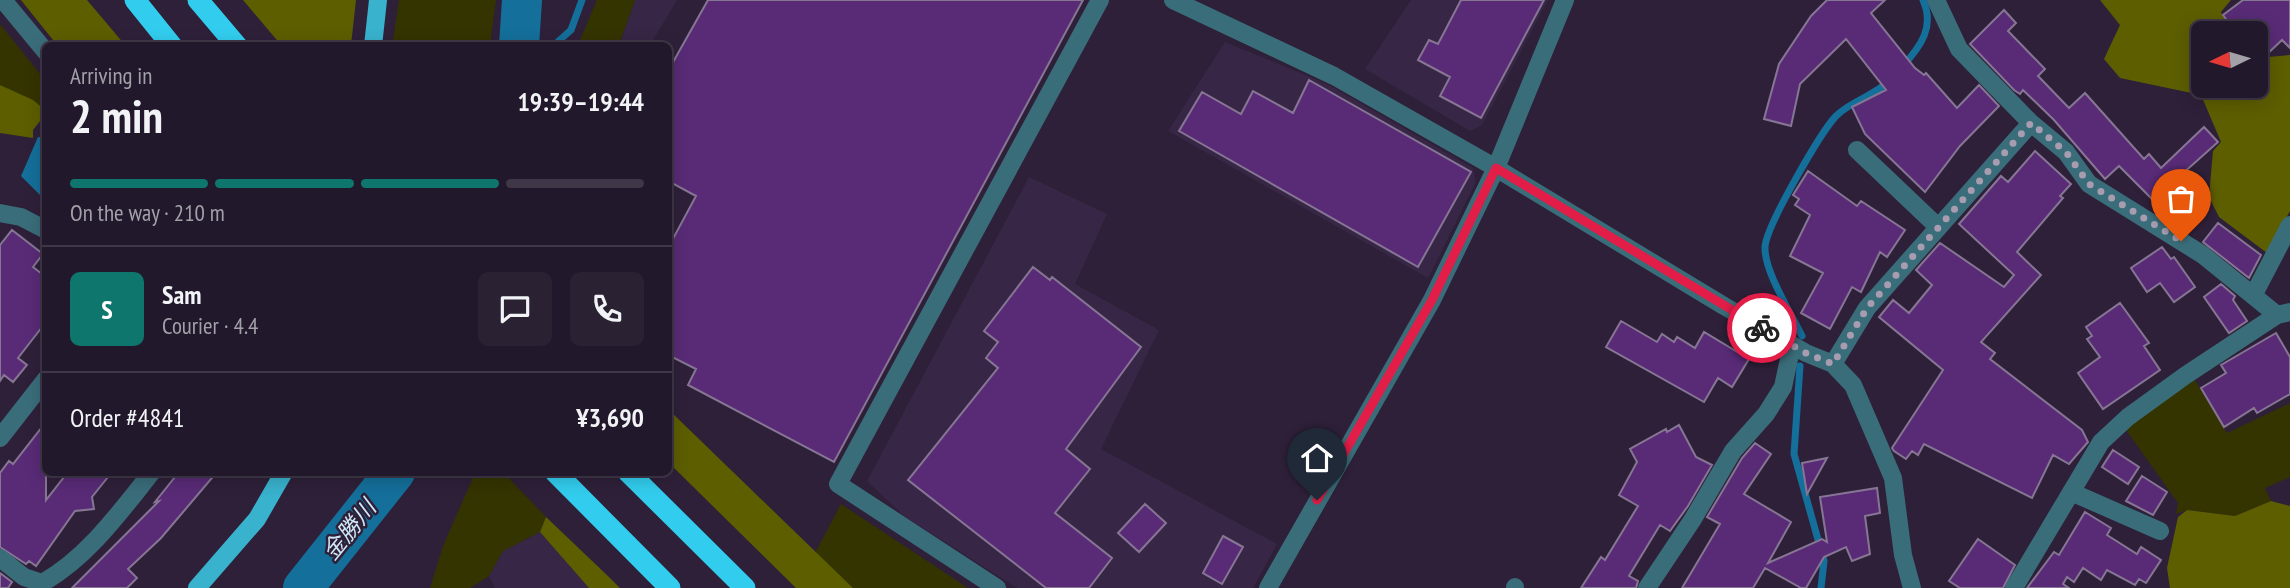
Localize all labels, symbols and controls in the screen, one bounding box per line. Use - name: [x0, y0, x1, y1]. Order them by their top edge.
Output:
- north arrow: [2191, 21, 2268, 98]
- map controls: [2191, 21, 2268, 98]
- text: Arriving in: [70, 61, 152, 90]
- text: 19:39–19:44: [517, 85, 644, 118]
- text: 2 min: [70, 86, 163, 146]
- pin: [2151, 169, 2211, 241]
- icon: bag: [2162, 180, 2200, 218]
- text: On the way · 210 m: [70, 198, 225, 227]
- button: chat: [478, 272, 552, 346]
- button: phone: [570, 272, 644, 346]
- text: Sam: [162, 278, 201, 311]
- text: S: [101, 293, 113, 326]
- courier: [1727, 293, 1797, 363]
- icon: bike: [1743, 309, 1781, 347]
- text: Courier · 4.4: [162, 311, 258, 340]
- text: Order #4841: [70, 401, 185, 434]
- text: ¥3,690: [576, 401, 644, 434]
- pin: [1287, 428, 1347, 500]
- icon: home: [1298, 439, 1336, 477]
- water label: 金勝川: [316, 491, 383, 566]

